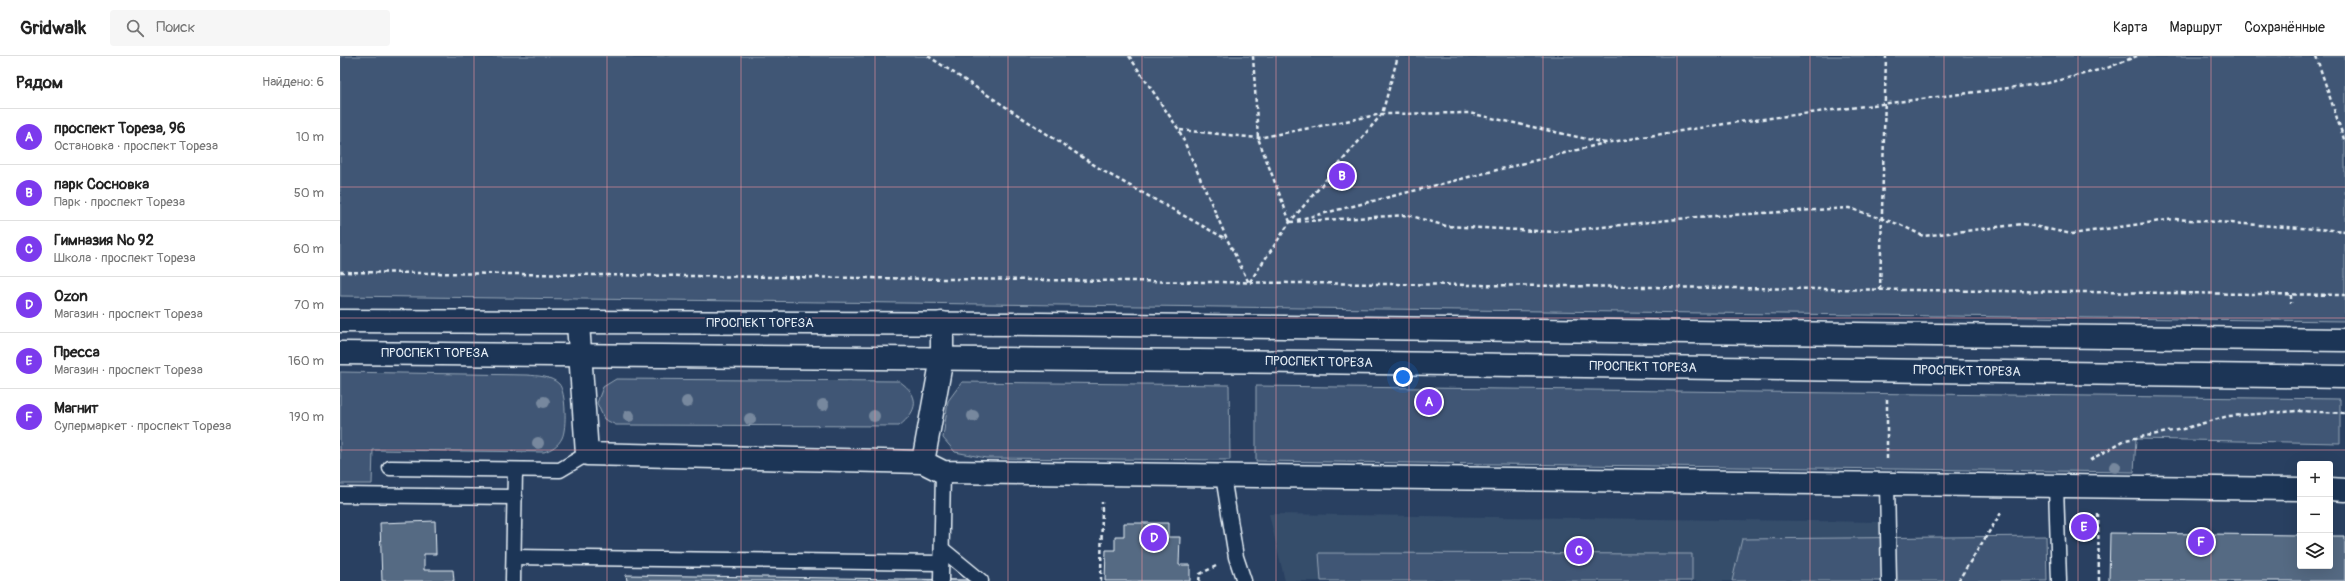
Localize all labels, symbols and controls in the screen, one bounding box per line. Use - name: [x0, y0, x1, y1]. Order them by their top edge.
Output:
- search box: [110, 10, 390, 46]
- text: Gridwalk: [20, 16, 86, 40]
- icon: search: [124, 17, 146, 39]
- text: Поиск: [156, 18, 195, 37]
- text: Карта: [2113, 19, 2148, 36]
- text: Маршрут: [2170, 19, 2222, 36]
- text: Сохранённые: [2244, 19, 2325, 36]
- text: Рядом: [16, 72, 63, 93]
- text: Найдено: 6: [262, 74, 324, 90]
- text: проспект Тореза, 96: [54, 119, 185, 138]
- text: A: [25, 129, 33, 145]
- text: 10 m: [296, 129, 324, 145]
- text: Остановка · проспект Тореза: [54, 138, 218, 154]
- pin: B: [1329, 161, 1355, 191]
- text: парк Сосновка: [54, 175, 149, 194]
- text: B: [25, 185, 33, 201]
- text: 50 m: [294, 185, 324, 201]
- text: Парк · проспект Тореза: [54, 194, 185, 210]
- text: Гимназия № 92: [54, 231, 154, 250]
- text: C: [25, 241, 33, 257]
- text: 60 m: [293, 241, 324, 257]
- text: Школа · проспект Тореза: [54, 250, 196, 266]
- text: Ozon: [54, 287, 88, 306]
- text: D: [25, 297, 33, 313]
- text: 70 m: [294, 297, 324, 313]
- text: Магазин · проспект Тореза: [54, 306, 203, 322]
- street label: ПРОСПЕКТ ТОРЕЗА: [706, 315, 814, 331]
- text: Пресса: [54, 343, 100, 362]
- street label: ПРОСПЕКТ ТОРЕЗА: [381, 345, 489, 361]
- text: E: [26, 353, 32, 369]
- text: 160 m: [288, 353, 324, 369]
- street label: ПРОСПЕКТ ТОРЕЗА: [1265, 353, 1373, 371]
- street label: ПРОСПЕКТ ТОРЕЗА: [1589, 358, 1697, 376]
- text: Магазин · проспект Тореза: [54, 362, 203, 378]
- street label: ПРОСПЕКТ ТОРЕЗА: [1913, 362, 2021, 380]
- your location: [1393, 367, 1413, 387]
- pin: A: [1416, 387, 1442, 417]
- text: Магнит: [54, 399, 99, 418]
- text: F: [25, 409, 33, 425]
- text: 190 m: [289, 409, 324, 425]
- text: Супермаркет · проспект Тореза: [54, 418, 231, 434]
- map controls: [2297, 461, 2333, 569]
- button: +: [2297, 461, 2333, 497]
- button: −: [2297, 497, 2333, 533]
- pin: E: [2071, 512, 2097, 542]
- pin: D: [1141, 523, 1167, 553]
- pin: F: [2188, 527, 2214, 557]
- button: layers: [2297, 533, 2333, 569]
- pin: C: [1566, 536, 1592, 566]

